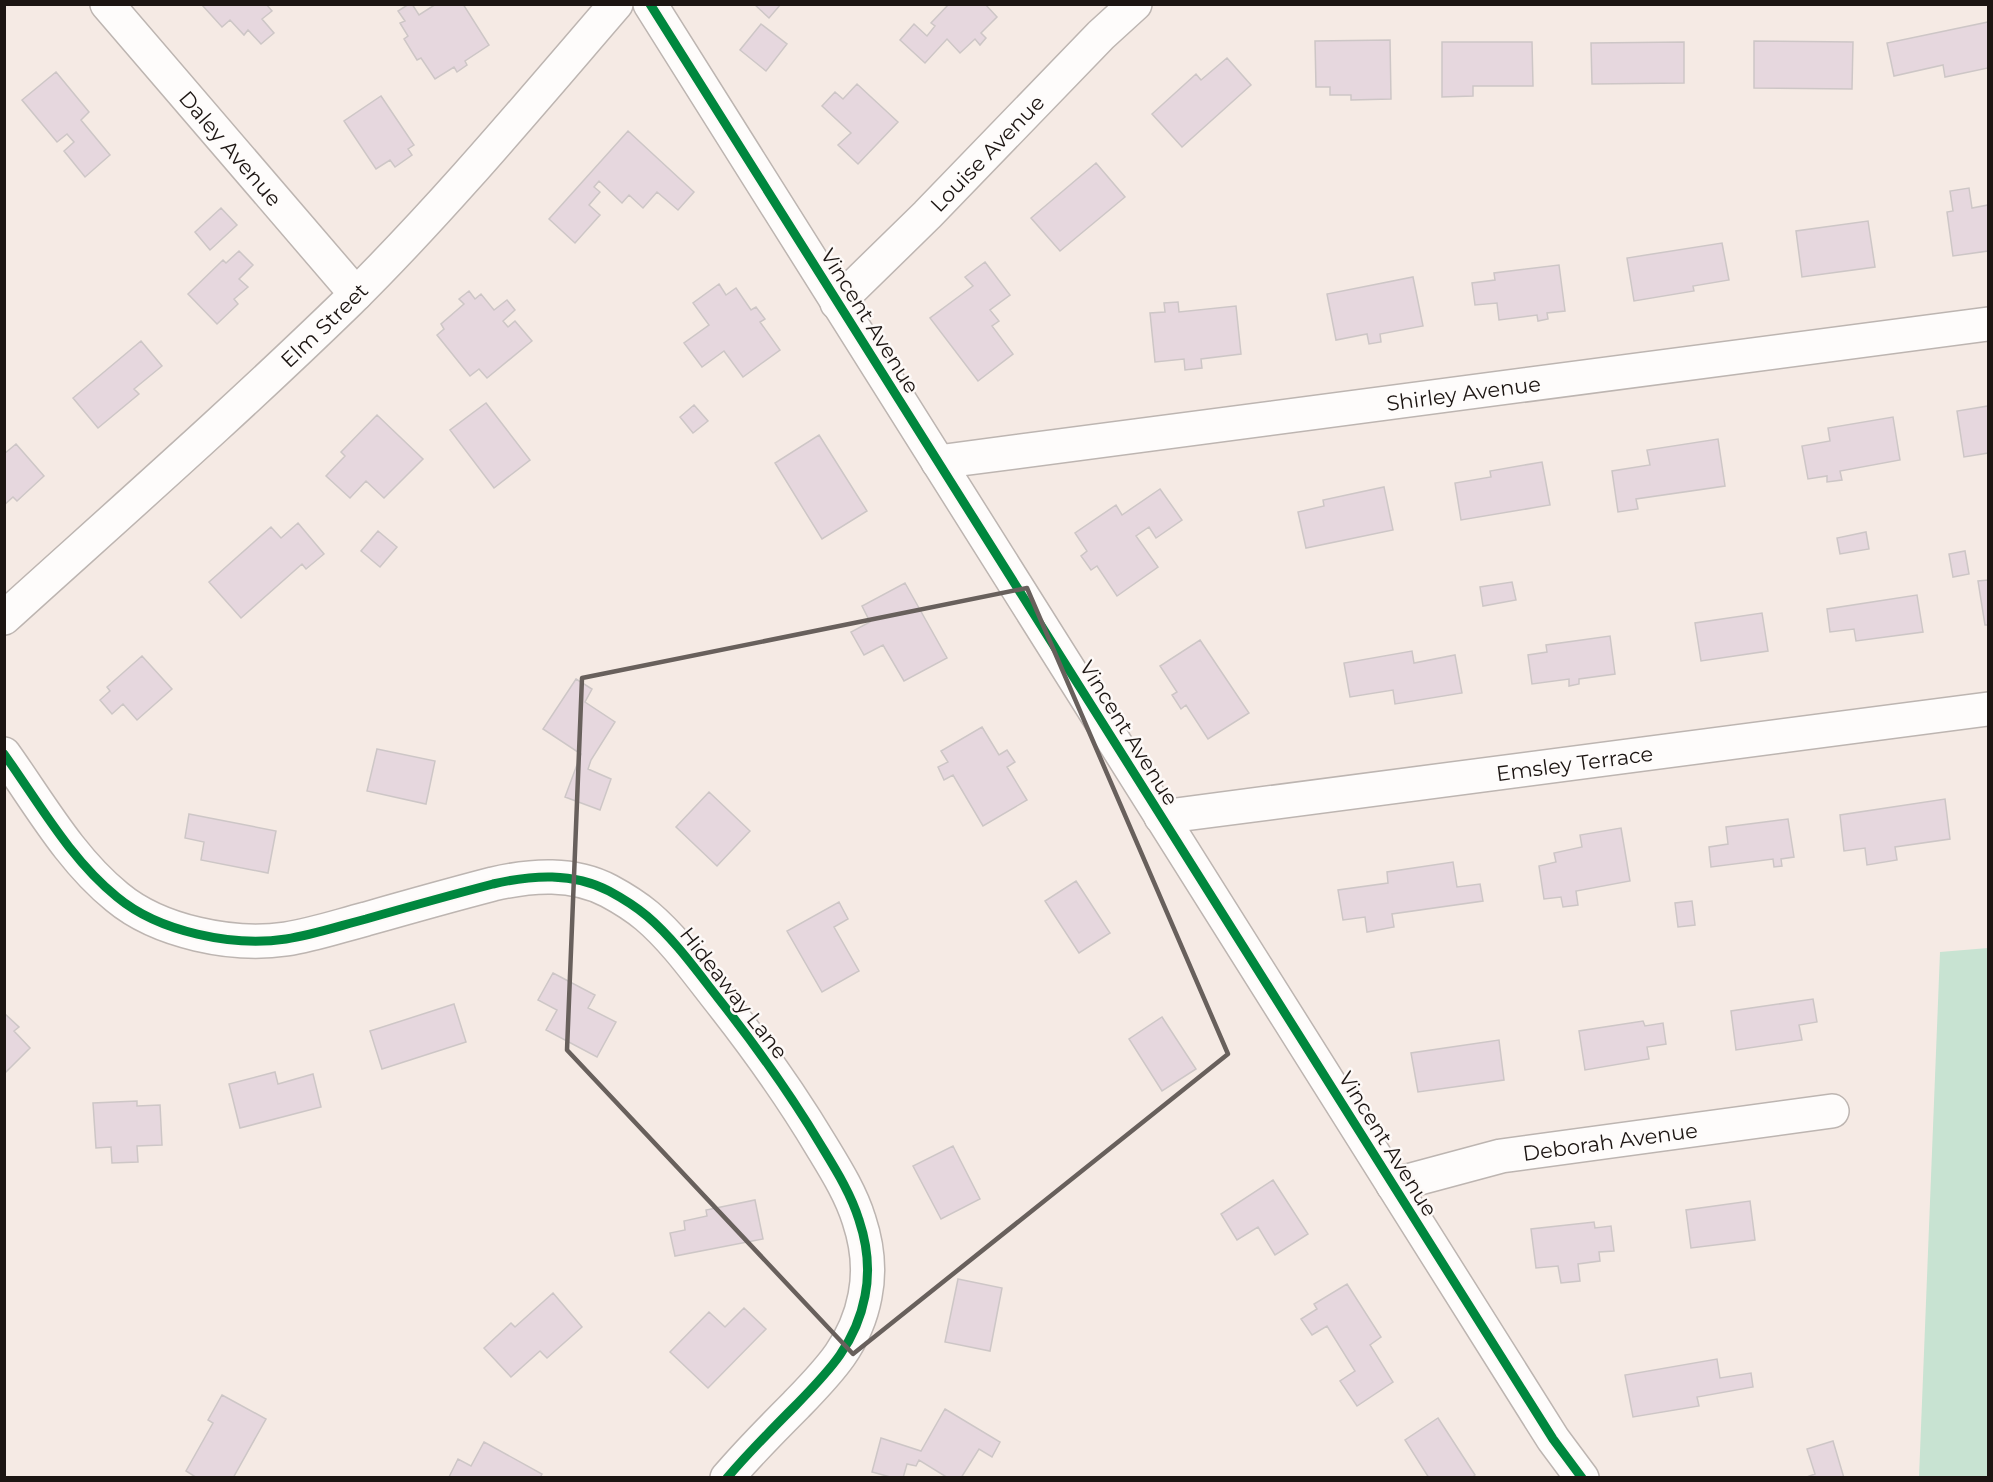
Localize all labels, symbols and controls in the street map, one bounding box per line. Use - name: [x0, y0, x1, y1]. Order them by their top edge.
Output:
- street label: Daley Avenue: [174, 85, 287, 211]
- street label: Louise Avenue: [925, 89, 1049, 217]
- street label: Vincent Avenue: [815, 244, 925, 398]
- street label: Elm Street: [275, 277, 373, 372]
- street label: Shirley Avenue: [1385, 370, 1542, 415]
- street label: Vincent Avenue: [1074, 656, 1184, 810]
- street label: Emsley Terrace: [1495, 740, 1654, 786]
- street label: Hideaway Lane: [675, 922, 793, 1064]
- street label: Vincent Avenue: [1333, 1067, 1443, 1221]
- street label: Deborah Avenue: [1521, 1117, 1699, 1165]

